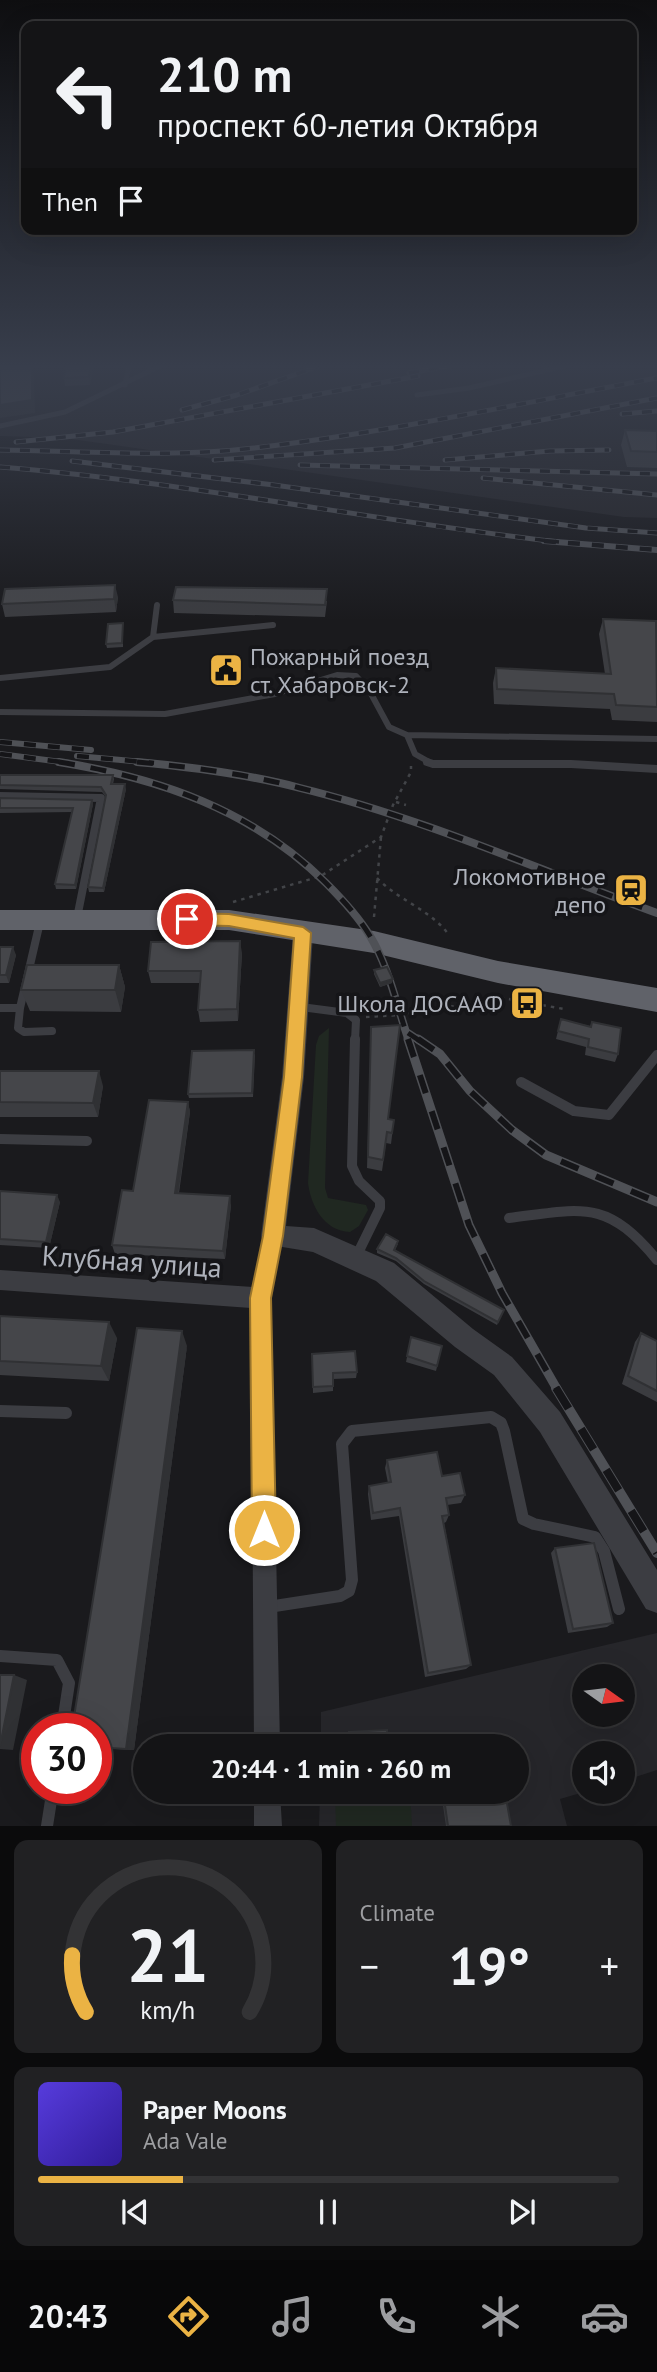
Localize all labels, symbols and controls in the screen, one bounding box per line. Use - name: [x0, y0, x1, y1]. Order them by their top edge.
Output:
- text: 210 m: [157, 42, 292, 106]
- icon: left: [42, 49, 133, 140]
- text: проспект 60-летия Октября: [157, 104, 538, 146]
- icon: arrive: [112, 182, 150, 220]
- text: Then: [42, 185, 98, 218]
- place label: Пожарный поезд ст. Хабаровск-2: [250, 641, 429, 700]
- public building icon: Пожарный поезд ст. Хабаровск-2: [207, 651, 245, 689]
- place label: Локомотивное депо: [452, 861, 606, 920]
- station icon: Локомотивное депо: [612, 871, 650, 909]
- pin: [157, 889, 217, 949]
- icon: arrive: [168, 900, 206, 938]
- bus stop icon: Школа ДОСААФ: [508, 984, 546, 1022]
- place label: Школа ДОСААФ: [337, 988, 503, 1019]
- street label: Клубная улица: [41, 1236, 223, 1286]
- position arrow: [227, 1493, 301, 1567]
- north arrow: [572, 1664, 635, 1727]
- map controls: [572, 1664, 635, 1804]
- speed limit sign: 30: [21, 1713, 112, 1804]
- button: sound: [572, 1741, 635, 1804]
- text: 20:44 · 1 min · 260 m: [211, 1752, 451, 1785]
- text: Climate: [360, 1898, 435, 1927]
- text: 21: [126, 1909, 209, 2003]
- text: 19°: [448, 1932, 530, 1999]
- text: −: [360, 1941, 379, 1990]
- text: +: [600, 1941, 619, 1990]
- text: km/h: [140, 1994, 195, 2026]
- text: Paper Moons: [143, 2093, 287, 2126]
- text: Ada Vale: [143, 2126, 227, 2155]
- icon: previous: [116, 2193, 154, 2231]
- icon: pause: [309, 2193, 347, 2231]
- icon: next: [503, 2193, 541, 2231]
- icon: directions: [164, 2292, 213, 2341]
- icon: music: [268, 2292, 317, 2341]
- icon: phone: [372, 2292, 421, 2341]
- icon: climate: [476, 2292, 525, 2341]
- icon: car: [580, 2292, 629, 2341]
- text: 20:43: [28, 2295, 109, 2337]

